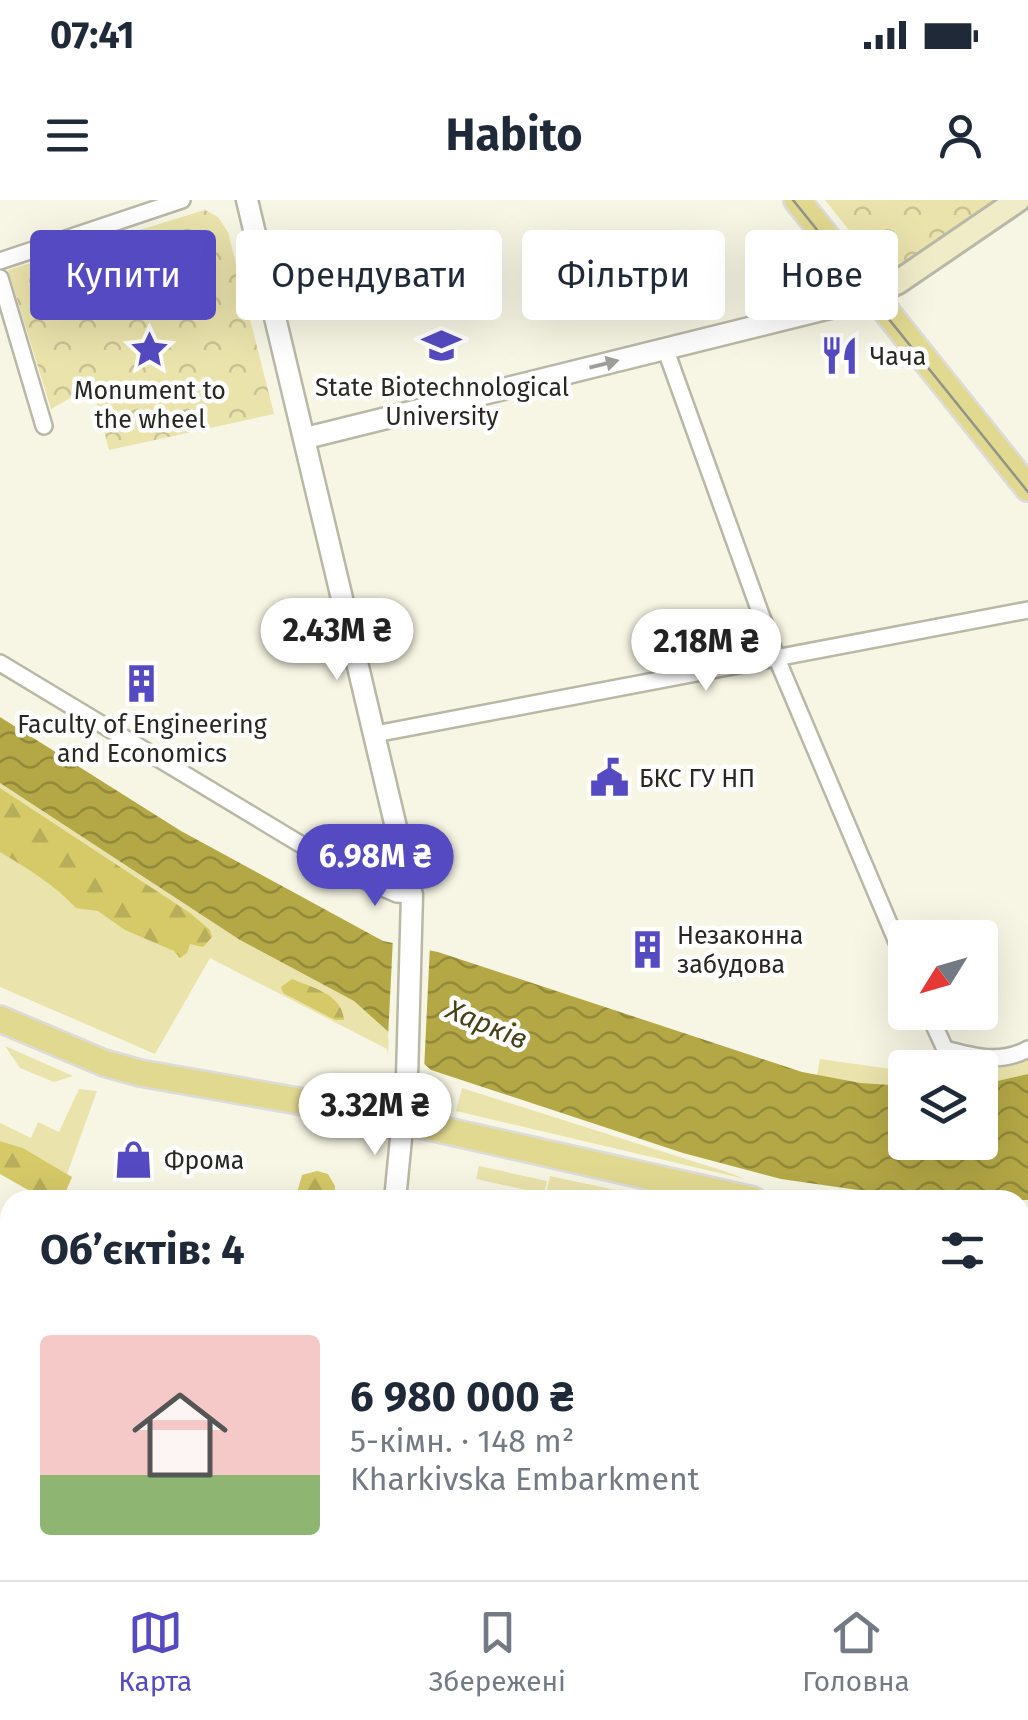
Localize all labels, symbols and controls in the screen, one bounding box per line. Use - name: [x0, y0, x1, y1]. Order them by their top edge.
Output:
- text: 07:41: [50, 12, 135, 58]
- icon: menu: [40, 108, 95, 163]
- text: Habito: [445, 108, 583, 162]
- icon: person: [933, 108, 988, 163]
- chip: Купити: [30, 230, 216, 320]
- chip: Орендувати: [236, 230, 502, 320]
- chip: Фільтри: [522, 230, 725, 320]
- chip: Нове: [745, 230, 898, 320]
- school or university icon: State Biotechnological University: [421, 325, 463, 367]
- place icon: Monument to the wheel: [129, 328, 171, 370]
- restaurant icon: Чача: [819, 335, 861, 377]
- place label: Чача: [870, 342, 926, 372]
- one-way arrow: [589, 355, 620, 371]
- place label: State Biotechnological University: [315, 373, 569, 432]
- place label: Monument to the wheel: [74, 376, 226, 435]
- pin: 2.43M ₴: [245, 598, 429, 683]
- pin: 2.18M ₴: [614, 609, 798, 694]
- text: 2.43M ₴: [283, 611, 391, 649]
- text: 2.18M ₴: [653, 622, 759, 660]
- building icon: Faculty of Engineering and Economics: [121, 662, 163, 704]
- place label: Faculty of Engineering and Economics: [17, 710, 267, 769]
- public building icon: БКС ГУ НП: [588, 757, 630, 799]
- place label: БКС ГУ НП: [639, 764, 755, 794]
- pin: 6.98M ₴: [283, 824, 467, 909]
- text: 6.98M ₴: [319, 837, 431, 875]
- north arrow: [888, 920, 998, 1030]
- map controls: [888, 920, 998, 1160]
- place label: Незаконна забудова: [677, 921, 803, 980]
- building icon: Незаконна забудова: [626, 928, 668, 970]
- water label: Харків: [441, 992, 532, 1056]
- button: layers: [888, 1050, 998, 1160]
- pin: 3.32M ₴: [283, 1073, 467, 1158]
- text: 3.32M ₴: [321, 1086, 429, 1124]
- shop icon: Фрома: [113, 1139, 155, 1181]
- place label: Фрома: [164, 1146, 244, 1176]
- icon: filters: [935, 1223, 990, 1278]
- text: Об’єктів: 4: [40, 1225, 245, 1275]
- text: 6 980 000 ₴: [350, 1372, 574, 1422]
- icon: home: [120, 1375, 240, 1495]
- text: 5-кімн. · 148 m²: [350, 1422, 574, 1460]
- text: Kharkivska Embarkment: [350, 1460, 699, 1498]
- tab: Карта: [118, 1605, 192, 1698]
- tab: Збережені: [429, 1605, 566, 1698]
- tab: Головна: [802, 1605, 910, 1698]

